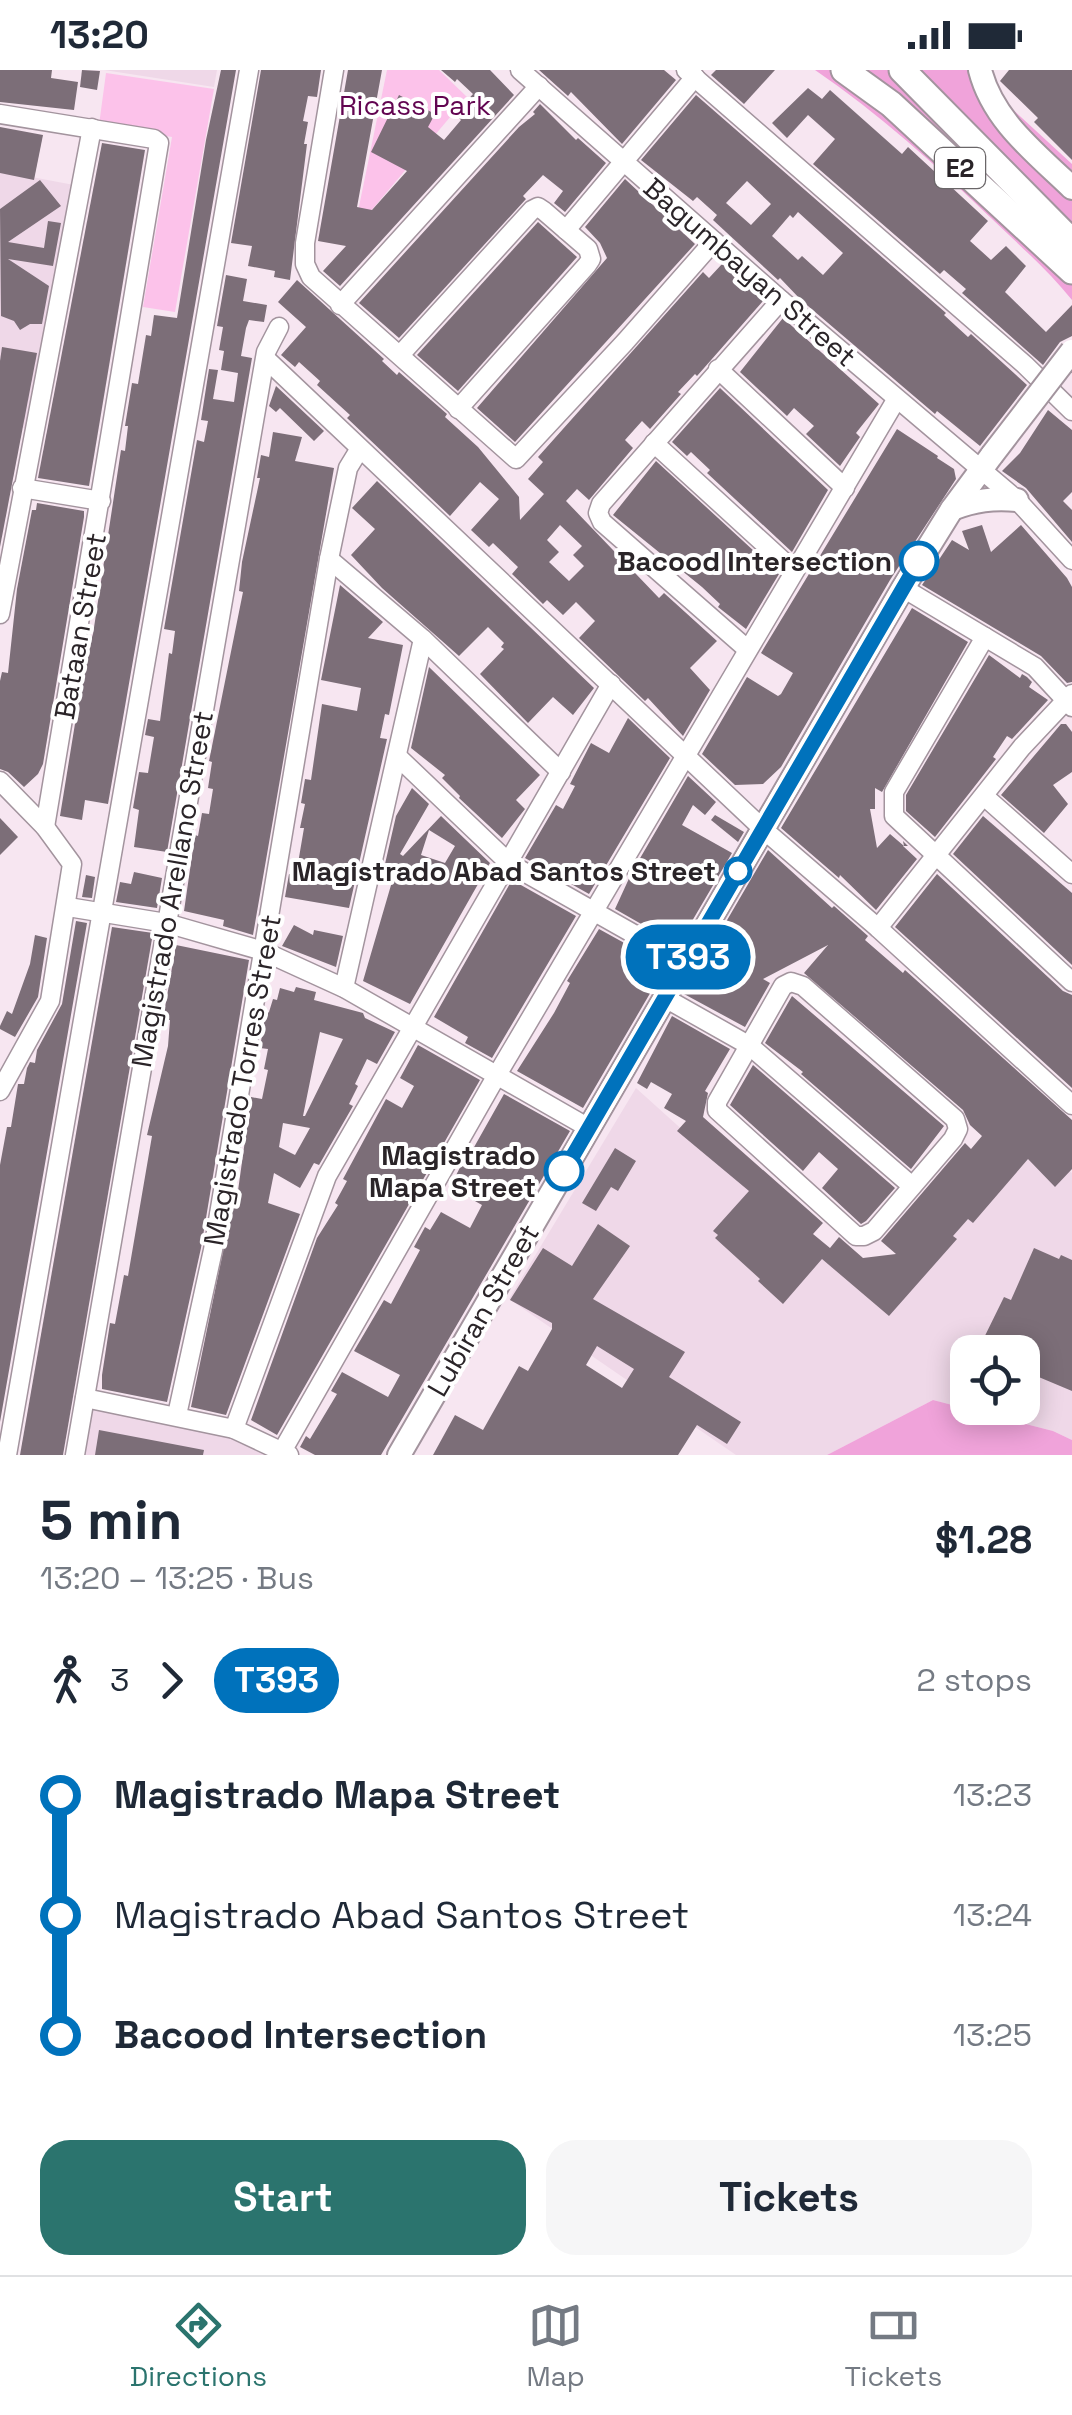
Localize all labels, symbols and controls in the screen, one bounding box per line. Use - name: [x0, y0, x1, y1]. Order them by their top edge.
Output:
- text: 13:20: [50, 11, 149, 59]
- park label: Ricass Park: [339, 87, 491, 123]
- road number: E2: [935, 148, 985, 188]
- street label: Bagumbayan Street: [636, 170, 864, 374]
- street label: Bataan Street: [46, 530, 114, 722]
- marker: Bacood Intersection: [900, 542, 938, 580]
- place label: Bacood Intersection: [617, 543, 892, 579]
- street label: Magistrado Arellano Street: [123, 708, 221, 1070]
- place label: Magistrado Abad Santos Street: [292, 853, 716, 889]
- marker: Magistrado Abad Santos Street: [725, 858, 751, 884]
- street label: Magistrado Torres Street: [195, 912, 289, 1248]
- line badge: T393: [618, 924, 758, 990]
- text: T393: [646, 935, 730, 979]
- place label: Magistrado Mapa Street: [369, 1137, 536, 1205]
- marker: Magistrado Mapa Street: [545, 1152, 583, 1190]
- street label: Lubiran Street: [419, 1217, 547, 1403]
- map controls: [950, 1335, 1040, 1425]
- button: locate: [950, 1335, 1040, 1425]
- text: 5 min: [40, 1485, 182, 1555]
- text: $1.28: [935, 1516, 1032, 1564]
- text: 13:20 – 13:25 · Bus: [40, 1558, 314, 1598]
- icon: walk: [40, 1653, 95, 1708]
- icon: forward: [144, 1653, 199, 1708]
- text: T393: [234, 1658, 319, 1702]
- text: 3: [110, 1660, 129, 1700]
- text: 2 stops: [917, 1660, 1032, 1700]
- text: Magistrado Mapa Street: [114, 1771, 560, 1819]
- text: 13:23: [953, 1775, 1032, 1815]
- text: Magistrado Abad Santos Street: [114, 1891, 689, 1939]
- text: 13:24: [953, 1895, 1032, 1935]
- text: Bacood Intersection: [114, 2011, 487, 2059]
- text: 13:25: [953, 2015, 1032, 2055]
- button: Start: [40, 2140, 526, 2255]
- button: Tickets: [546, 2140, 1032, 2255]
- tab: Directions: [130, 2298, 267, 2394]
- tab: Map: [527, 2298, 585, 2394]
- tab: Tickets: [844, 2298, 942, 2394]

